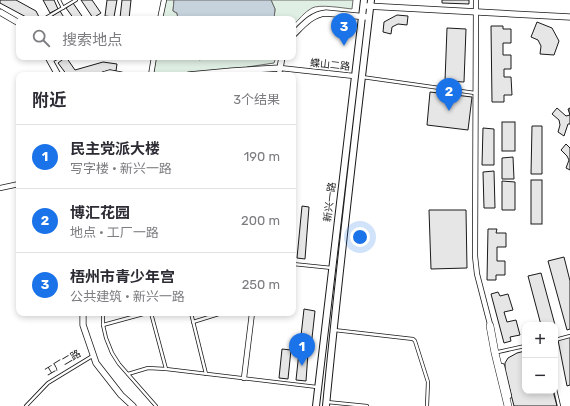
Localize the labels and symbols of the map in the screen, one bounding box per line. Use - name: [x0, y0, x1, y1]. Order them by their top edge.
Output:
- pin: 3: [331, 13, 357, 46]
- street label: 蝶山二路: [309, 57, 351, 73]
- pin: 2: [436, 78, 462, 111]
- street label: 新兴一路: [322, 181, 338, 223]
- your location: [350, 227, 370, 247]
- pin: 1: [289, 333, 315, 366]
- street label: 工厂二路: [43, 348, 83, 378]

